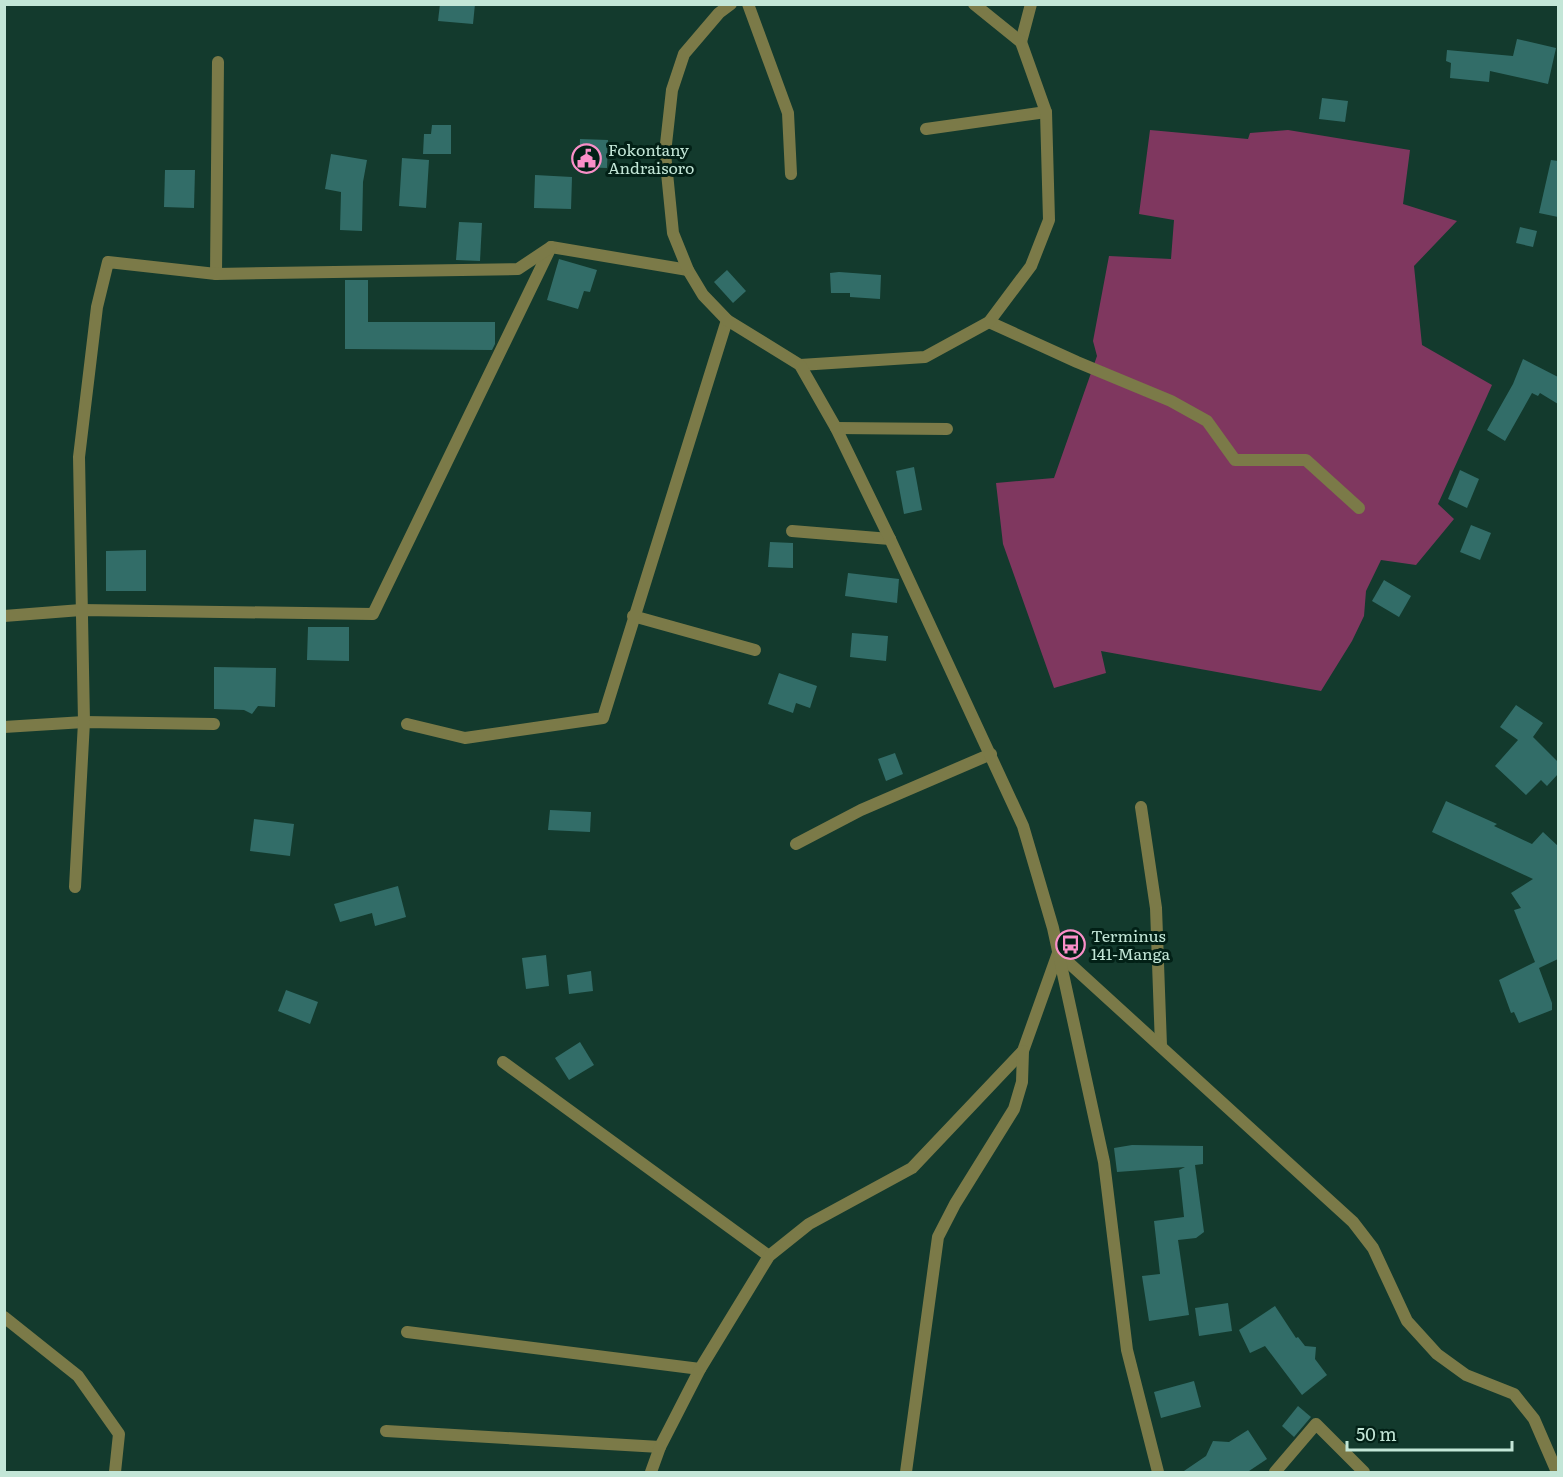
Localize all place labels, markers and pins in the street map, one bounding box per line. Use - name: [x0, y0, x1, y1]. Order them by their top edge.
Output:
- place label: Fokontany Andraisoro: [608, 137, 694, 179]
- public building icon: Fokontany Andraisoro: [571, 142, 603, 174]
- place label: Terminus 141-Manga: [1091, 923, 1170, 965]
- bus stop icon: Terminus 141-Manga: [1054, 928, 1086, 960]

